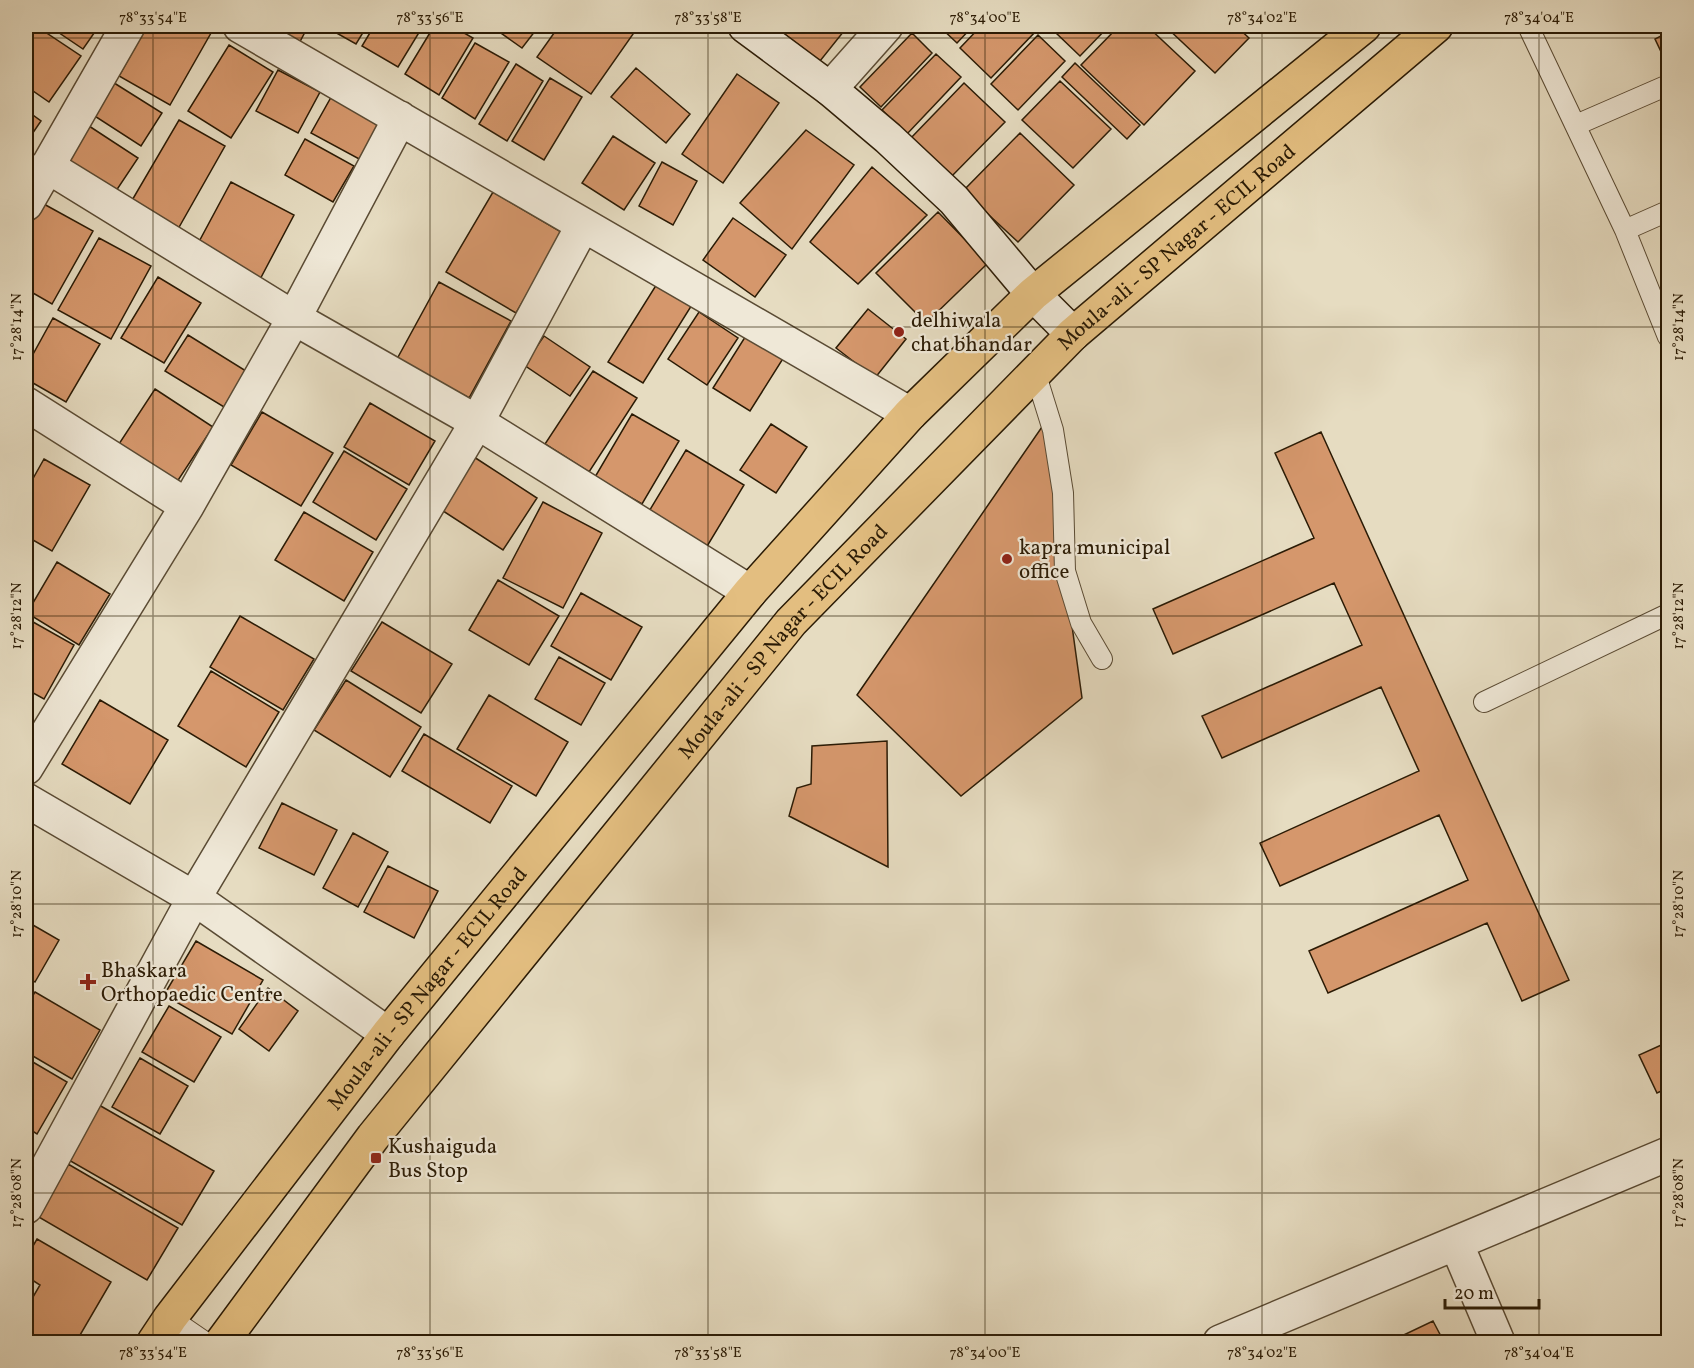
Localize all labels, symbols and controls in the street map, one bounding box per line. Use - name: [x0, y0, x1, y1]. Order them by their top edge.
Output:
- text: 78°33'54"E: [119, 8, 187, 29]
- text: 78°33'56"E: [396, 8, 464, 29]
- text: 78°33'58"E: [674, 8, 742, 29]
- text: 78°34'00"E: [949, 8, 1021, 29]
- text: 78°34'02"E: [1227, 8, 1297, 29]
- text: 78°34'04"E: [1504, 8, 1574, 29]
- street label: Moula-ali - SP Nagar - ECIL Road: [1052, 138, 1303, 358]
- text: 17°28'14"N: [7, 293, 28, 361]
- text: 17°28'14"N: [1669, 293, 1690, 361]
- place label: delhiwala chat bhandar: [911, 307, 1032, 360]
- marker: delhiwala chat bhandar: [892, 325, 906, 339]
- street label: Moula-ali - SP Nagar - ECIL Road: [672, 518, 895, 766]
- place label: kapra municipal office: [1019, 534, 1170, 587]
- marker: kapra municipal office: [1000, 552, 1014, 566]
- text: 17°28'12"N: [7, 582, 28, 650]
- text: 17°28'12"N: [1669, 582, 1690, 650]
- street label: Moula-ali - SP Nagar - ECIL Road: [321, 861, 535, 1117]
- text: 17°28'10"N: [7, 870, 28, 938]
- text: 17°28'10"N: [1669, 870, 1690, 938]
- place label: Bhaskara Orthopaedic Centre: [101, 957, 283, 1010]
- marker: Bhaskara Orthopaedic Centre: [79, 973, 97, 991]
- place label: Kushaiguda Bus Stop: [388, 1133, 497, 1186]
- marker: Kushaiguda Bus Stop: [369, 1151, 383, 1165]
- text: 17°28'08"N: [7, 1158, 28, 1228]
- text: 17°28'08"N: [1669, 1158, 1690, 1228]
- scale bar: [1445, 1272, 1540, 1310]
- text: 20 m: [1454, 1282, 1494, 1307]
- text: 78°33'54"E: [119, 1343, 187, 1364]
- text: 78°33'56"E: [396, 1343, 464, 1364]
- text: 78°33'58"E: [674, 1343, 742, 1364]
- text: 78°34'00"E: [949, 1343, 1021, 1364]
- text: 78°34'02"E: [1227, 1343, 1297, 1364]
- text: 78°34'04"E: [1504, 1343, 1574, 1364]

